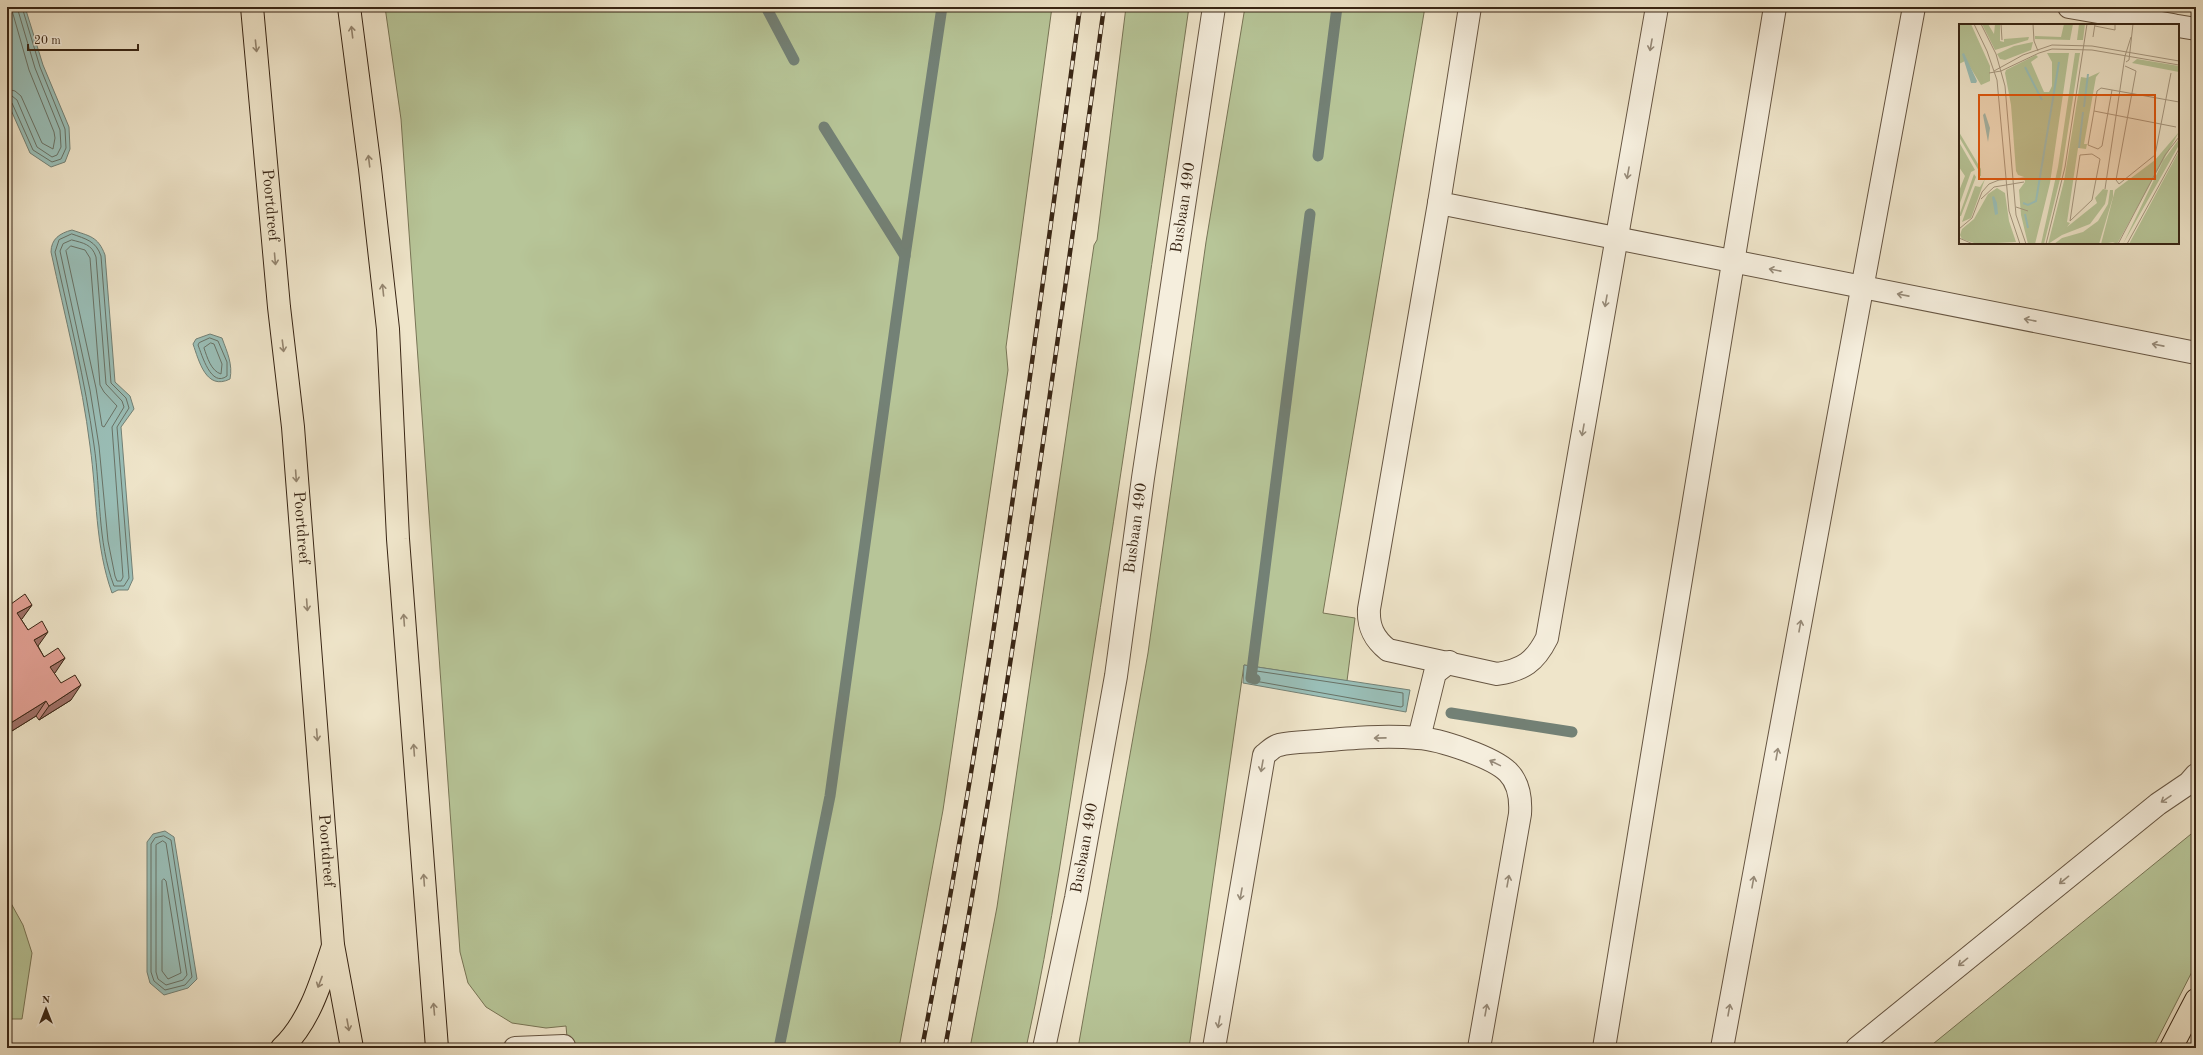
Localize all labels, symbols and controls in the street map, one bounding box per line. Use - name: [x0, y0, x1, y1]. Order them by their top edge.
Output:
- inset map: [1959, 24, 2179, 244]
- scale bar: [28, 26, 138, 52]
- one-way arrow: [348, 26, 356, 39]
- text: 20 m: [34, 35, 61, 47]
- one-way arrow: [253, 39, 260, 52]
- one-way arrow: [1646, 39, 1654, 52]
- one-way arrow: [365, 155, 373, 168]
- street label: Busbaan 490: [1169, 161, 1198, 254]
- one-way arrow: [1624, 167, 1632, 180]
- street label: Poortdreef: [259, 168, 281, 243]
- one-way arrow: [271, 252, 278, 265]
- one-way arrow: [1769, 266, 1782, 274]
- one-way arrow: [380, 284, 387, 297]
- one-way arrow: [1896, 291, 1909, 299]
- one-way arrow: [1601, 295, 1609, 308]
- one-way arrow: [2024, 316, 2037, 324]
- one-way arrow: [279, 339, 287, 352]
- one-way arrow: [2152, 341, 2165, 349]
- one-way arrow: [1579, 423, 1587, 436]
- one-way arrow: [293, 469, 300, 482]
- street label: Busbaan 490: [1122, 482, 1150, 575]
- street label: Poortdreef: [290, 491, 312, 565]
- one-way arrow: [303, 598, 310, 611]
- one-way arrow: [400, 614, 408, 627]
- one-way arrow: [1796, 620, 1804, 633]
- one-way arrow: [313, 728, 320, 741]
- one-way arrow: [1374, 734, 1387, 742]
- one-way arrow: [411, 744, 418, 757]
- one-way arrow: [1773, 748, 1781, 761]
- one-way arrow: [1258, 759, 1266, 772]
- one-way arrow: [1489, 759, 1501, 766]
- one-way arrow: [2161, 795, 2172, 803]
- street label: Busbaan 490: [1069, 802, 1101, 895]
- street label: Poortdreef: [315, 814, 337, 888]
- one-way arrow: [421, 873, 428, 886]
- one-way arrow: [1504, 875, 1512, 888]
- one-way arrow: [1749, 876, 1757, 889]
- one-way arrow: [2059, 876, 2070, 884]
- one-way arrow: [1236, 887, 1244, 900]
- one-way arrow: [1958, 957, 1969, 966]
- one-way arrow: [316, 975, 324, 987]
- north arrow: [26, 989, 66, 1029]
- text: N: [42, 995, 51, 1006]
- one-way arrow: [431, 1003, 438, 1016]
- one-way arrow: [1482, 1003, 1490, 1016]
- one-way arrow: [1726, 1004, 1734, 1017]
- one-way arrow: [1214, 1015, 1222, 1028]
- one-way arrow: [344, 1018, 352, 1031]

